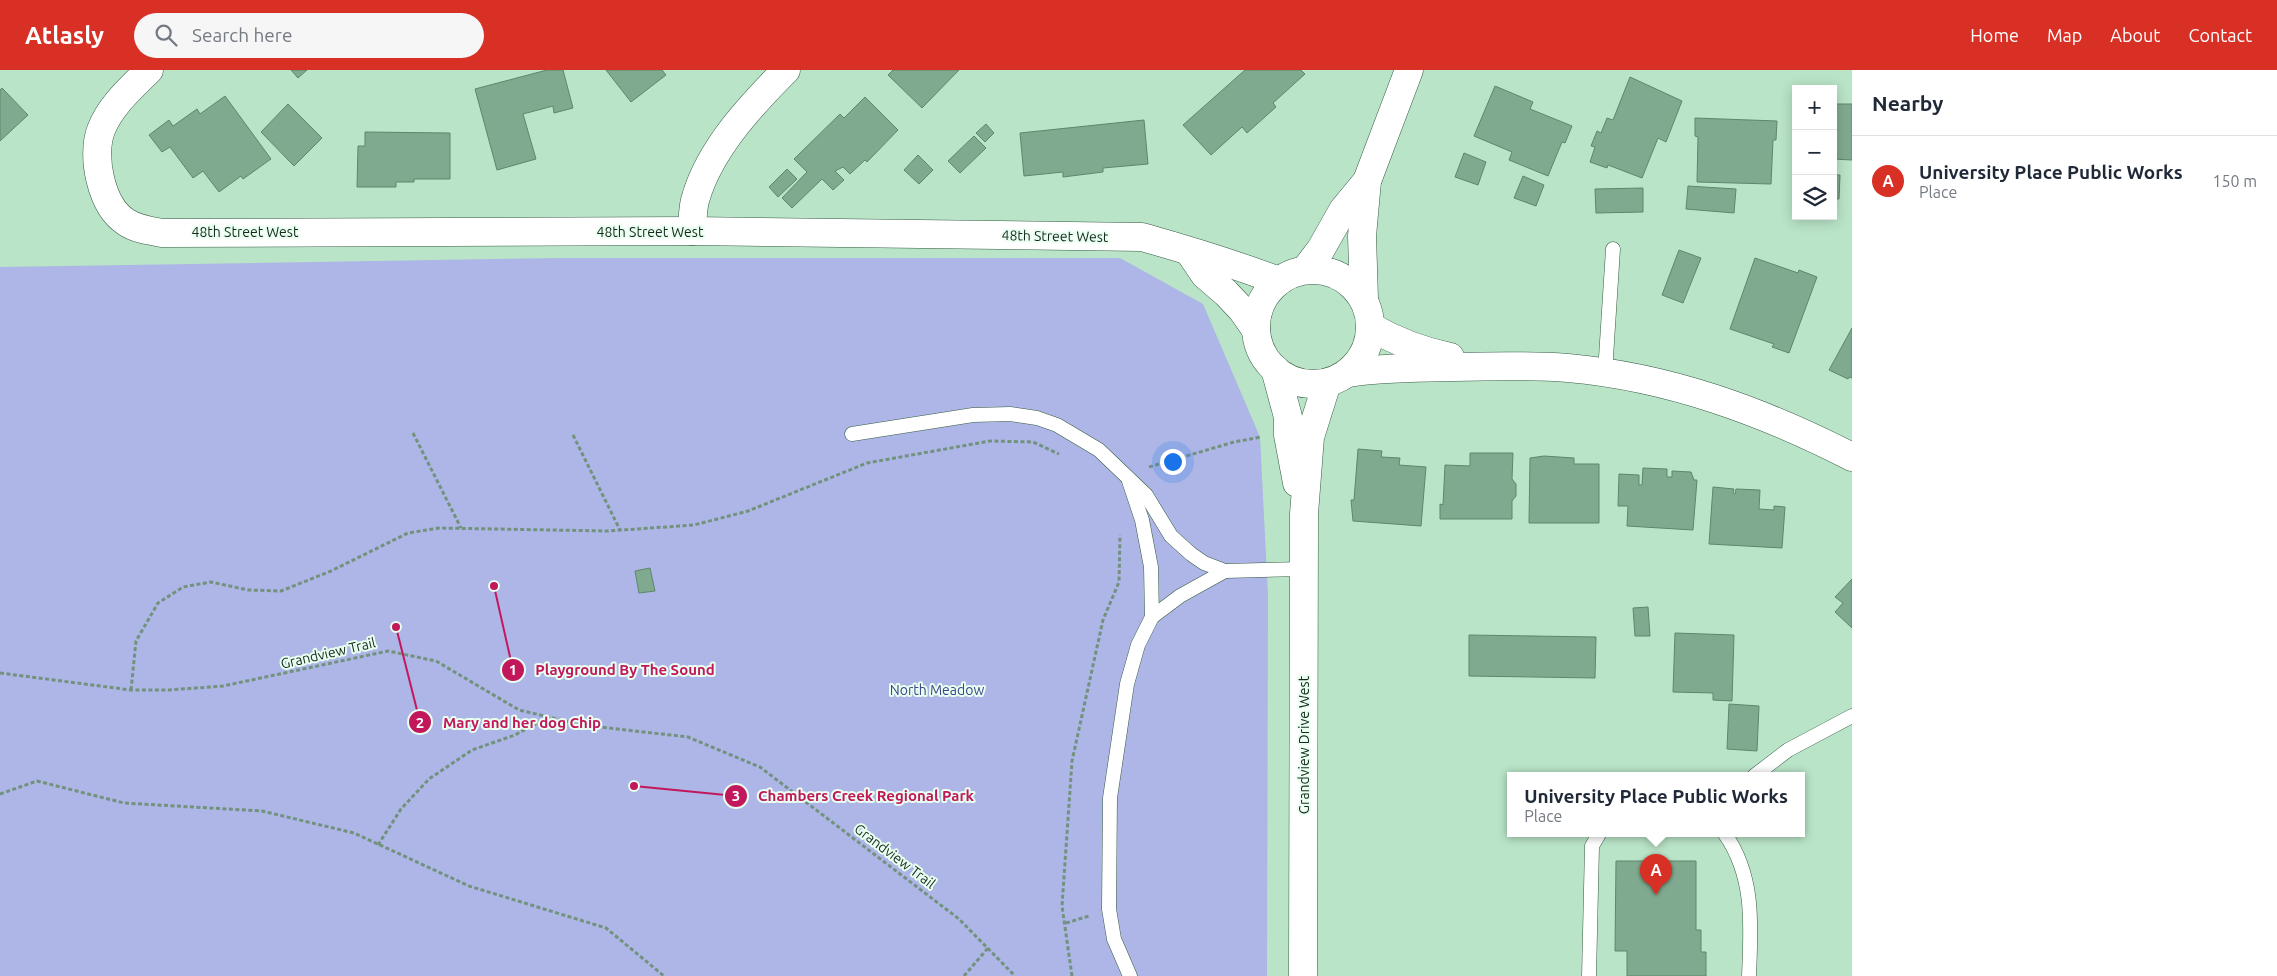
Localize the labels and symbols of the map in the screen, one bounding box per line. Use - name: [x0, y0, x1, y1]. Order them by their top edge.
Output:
- street label: 48th Street West: [192, 224, 299, 240]
- street label: 48th Street West: [597, 224, 704, 240]
- street label: 48th Street West: [1001, 227, 1109, 245]
- your location: [1160, 449, 1186, 475]
- street label: Grandview Trail: [279, 634, 377, 672]
- callout: Playground By The Sound: [500, 655, 724, 685]
- text: 1: [509, 661, 517, 678]
- text: Playground By The Sound: [535, 661, 715, 678]
- street label: Grandview Drive West: [1296, 675, 1312, 814]
- park label: North Meadow: [890, 682, 984, 698]
- callout: Mary and her dog Chip: [408, 707, 611, 737]
- text: 2: [416, 714, 424, 731]
- text: Mary and her dog Chip: [443, 714, 601, 731]
- callout: Chambers Creek Regional Park: [723, 781, 984, 811]
- text: 3: [732, 787, 740, 804]
- text: Chambers Creek Regional Park: [758, 787, 975, 804]
- street label: Grandview Trail: [852, 820, 939, 892]
- pin: A: [1640, 854, 1672, 895]

